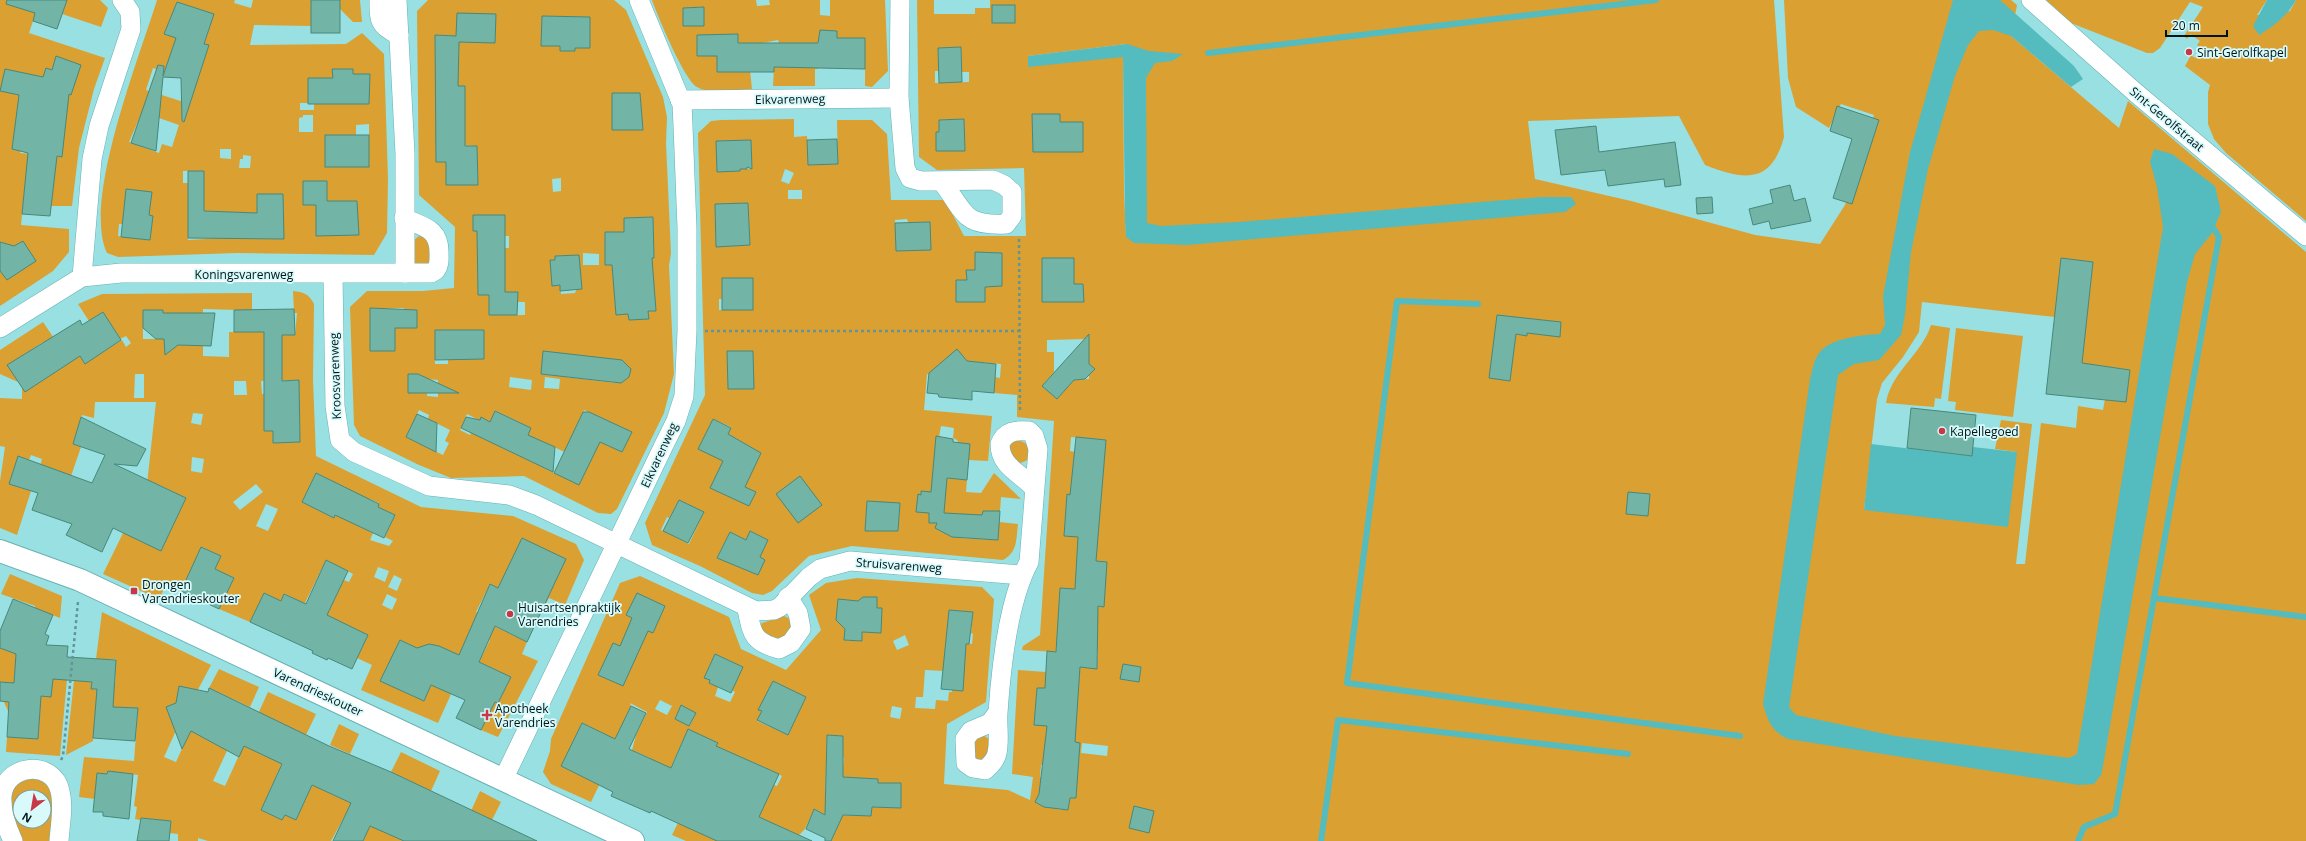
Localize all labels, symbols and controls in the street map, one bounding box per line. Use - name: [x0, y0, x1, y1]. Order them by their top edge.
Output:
- scale bar: [2166, 12, 2227, 38]
- text: 20 m: [2172, 17, 2200, 34]
- place label: Sint-Gerolfkapel: [2197, 44, 2287, 61]
- marker: Sint-Gerolfkapel: [2184, 47, 2194, 57]
- street label: Sint-Gerolfstraat: [2126, 83, 2208, 155]
- street label: Eikvarenweg: [755, 90, 826, 108]
- street label: Koningsvarenweg: [195, 266, 294, 283]
- street label: Kroosvarenweg: [325, 332, 345, 420]
- street label: Eikvarenweg: [636, 419, 682, 490]
- place label: Kapellegoed: [1950, 423, 2019, 440]
- marker: Kapellegoed: [1937, 426, 1947, 436]
- street label: Struisvarenweg: [855, 554, 943, 577]
- place label: Drongen Varendrieskouter: [142, 576, 239, 607]
- marker: Drongen Varendrieskouter: [129, 586, 139, 596]
- place label: Huisartsenpraktijk Varendries: [518, 599, 621, 630]
- marker: Huisartsenpraktijk Varendries: [505, 609, 515, 619]
- street label: Varendrieskouter: [270, 664, 366, 720]
- place label: Apotheek Varendries: [495, 700, 556, 731]
- marker: Apotheek Varendries: [482, 710, 492, 720]
- north arrow: [12, 789, 52, 829]
- text: N: [19, 809, 34, 827]

